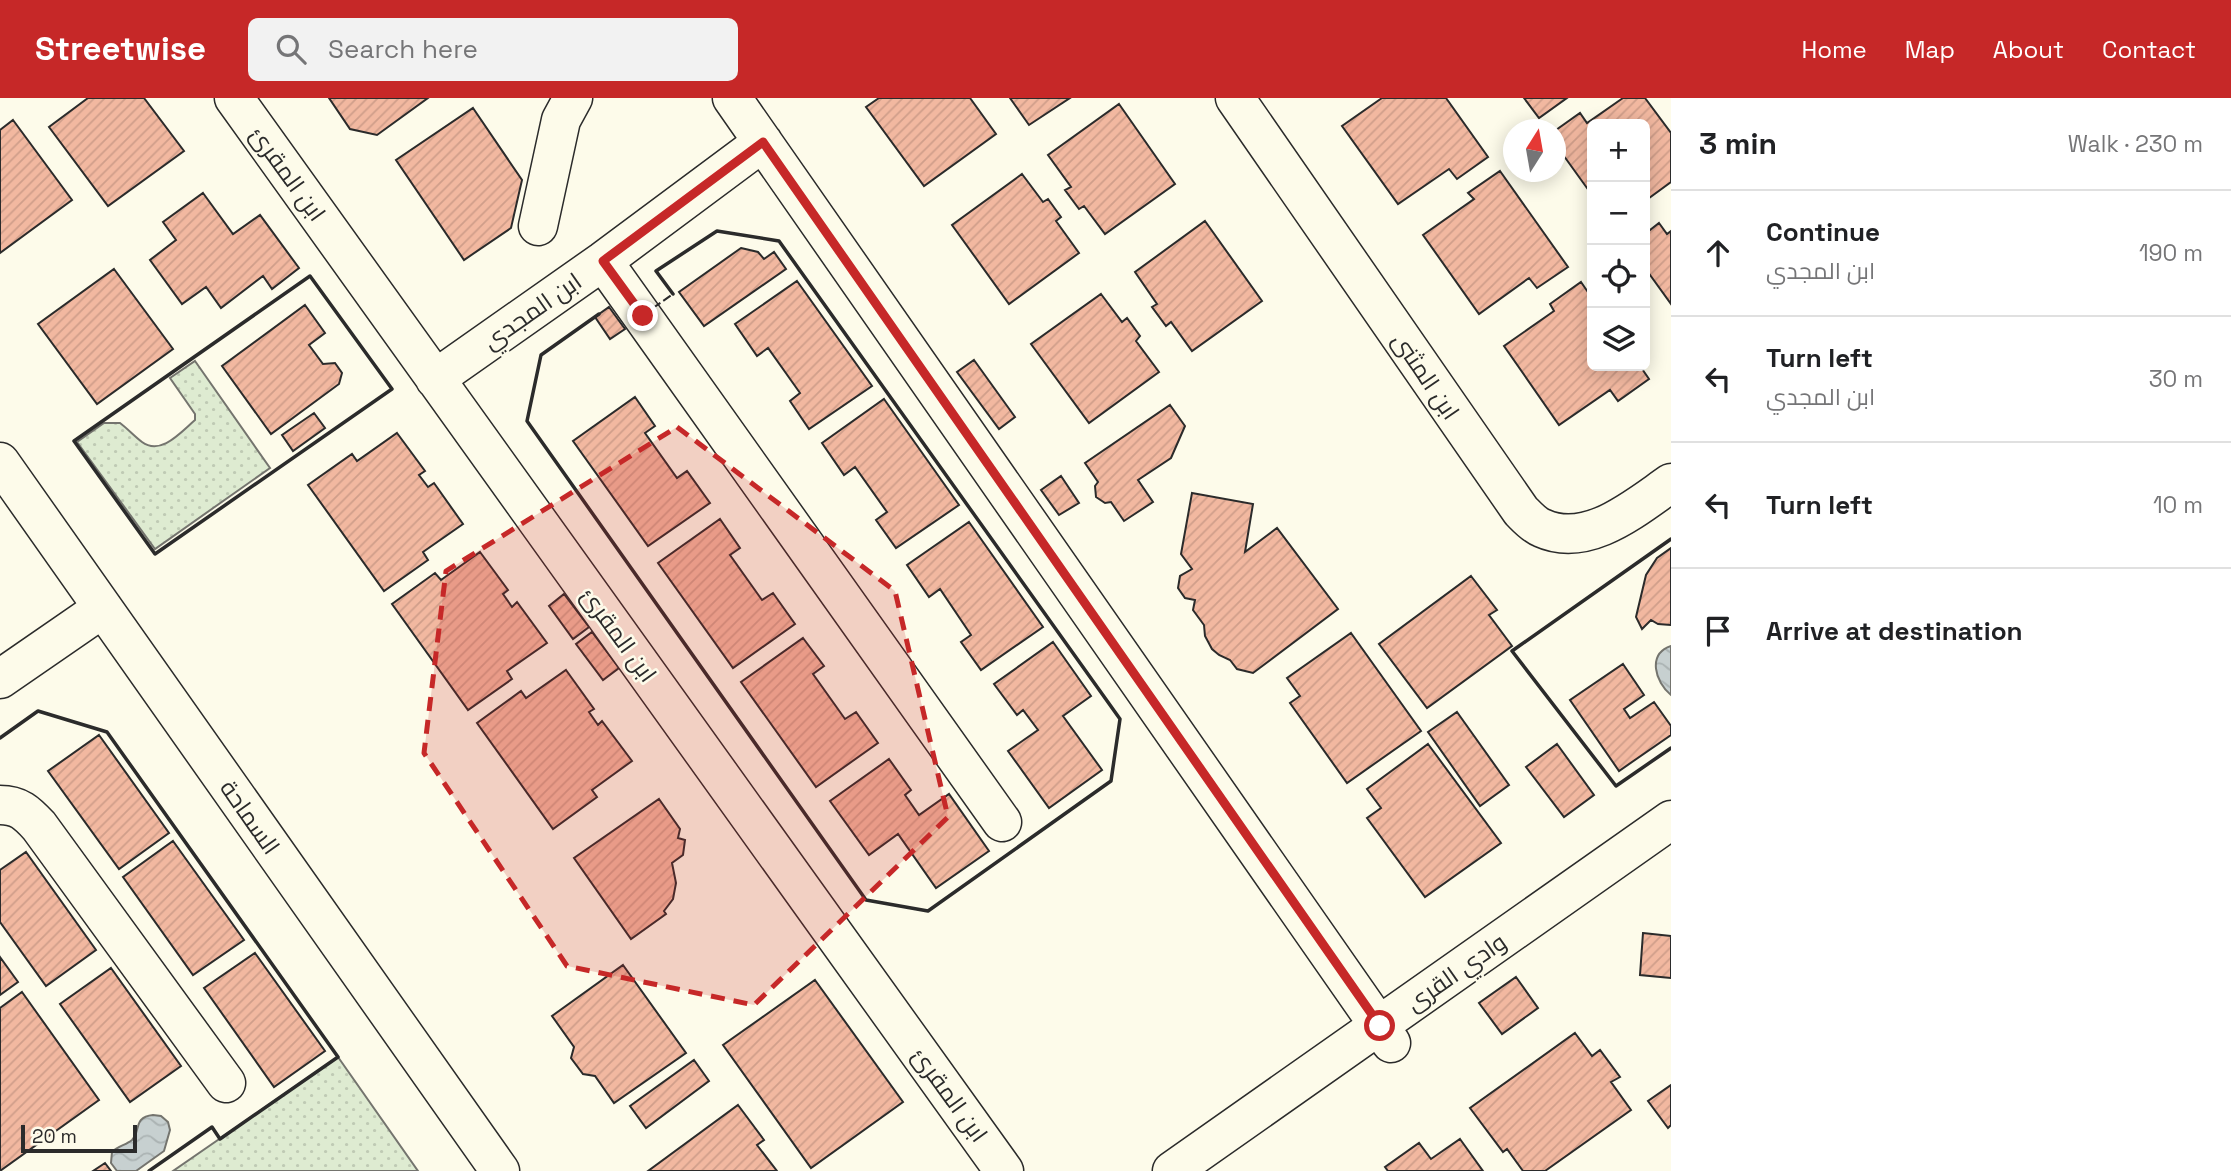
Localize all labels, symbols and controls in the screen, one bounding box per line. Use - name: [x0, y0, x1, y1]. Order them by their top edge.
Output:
- search box: [248, 18, 738, 81]
- text: Streetwise: [35, 28, 206, 70]
- icon: search: [272, 30, 310, 68]
- text: Search here: [328, 32, 478, 66]
- text: Home: [1801, 34, 1867, 65]
- text: Map: [1905, 34, 1955, 65]
- text: About: [1993, 34, 2064, 65]
- text: Contact: [2102, 34, 2196, 65]
- north arrow: [1503, 119, 1566, 182]
- map controls: [1587, 119, 1650, 371]
- button: +: [1587, 119, 1650, 182]
- street label: ابن المقرئ: [243, 121, 333, 227]
- text: 3 min: [1699, 124, 1777, 163]
- text: Walk · 230 m: [2068, 129, 2203, 159]
- button: −: [1587, 182, 1650, 245]
- text: Continue: [1766, 215, 1880, 249]
- icon: ahead: [1699, 234, 1737, 272]
- text: 190 m: [2139, 238, 2203, 268]
- button: locate: [1587, 245, 1650, 308]
- text: ابن المجدي: [1766, 256, 1875, 286]
- street label: ابن المجدي: [476, 266, 589, 359]
- route end: [627, 300, 658, 331]
- button: layers: [1587, 308, 1650, 371]
- street label: ابن المثنى: [1386, 326, 1466, 426]
- text: Turn left: [1766, 341, 1873, 375]
- icon: left: [1699, 360, 1737, 398]
- text: 30 m: [2149, 364, 2203, 394]
- text: ابن المجدي: [1766, 382, 1875, 412]
- icon: left: [1699, 486, 1737, 524]
- text: Turn left: [1766, 488, 1873, 522]
- text: 10 m: [2153, 490, 2203, 520]
- street label: ابن المقرئ: [574, 582, 664, 688]
- icon: arrive: [1699, 612, 1737, 650]
- text: Arrive at destination: [1766, 614, 2023, 648]
- street label: السماحة: [213, 774, 287, 860]
- street label: وادي القرى: [1400, 926, 1514, 1020]
- route start: [1364, 1010, 1395, 1041]
- street label: ابن المقرئ: [905, 1042, 995, 1148]
- scale bar: [21, 1122, 136, 1154]
- text: 20 m: [32, 1124, 77, 1149]

